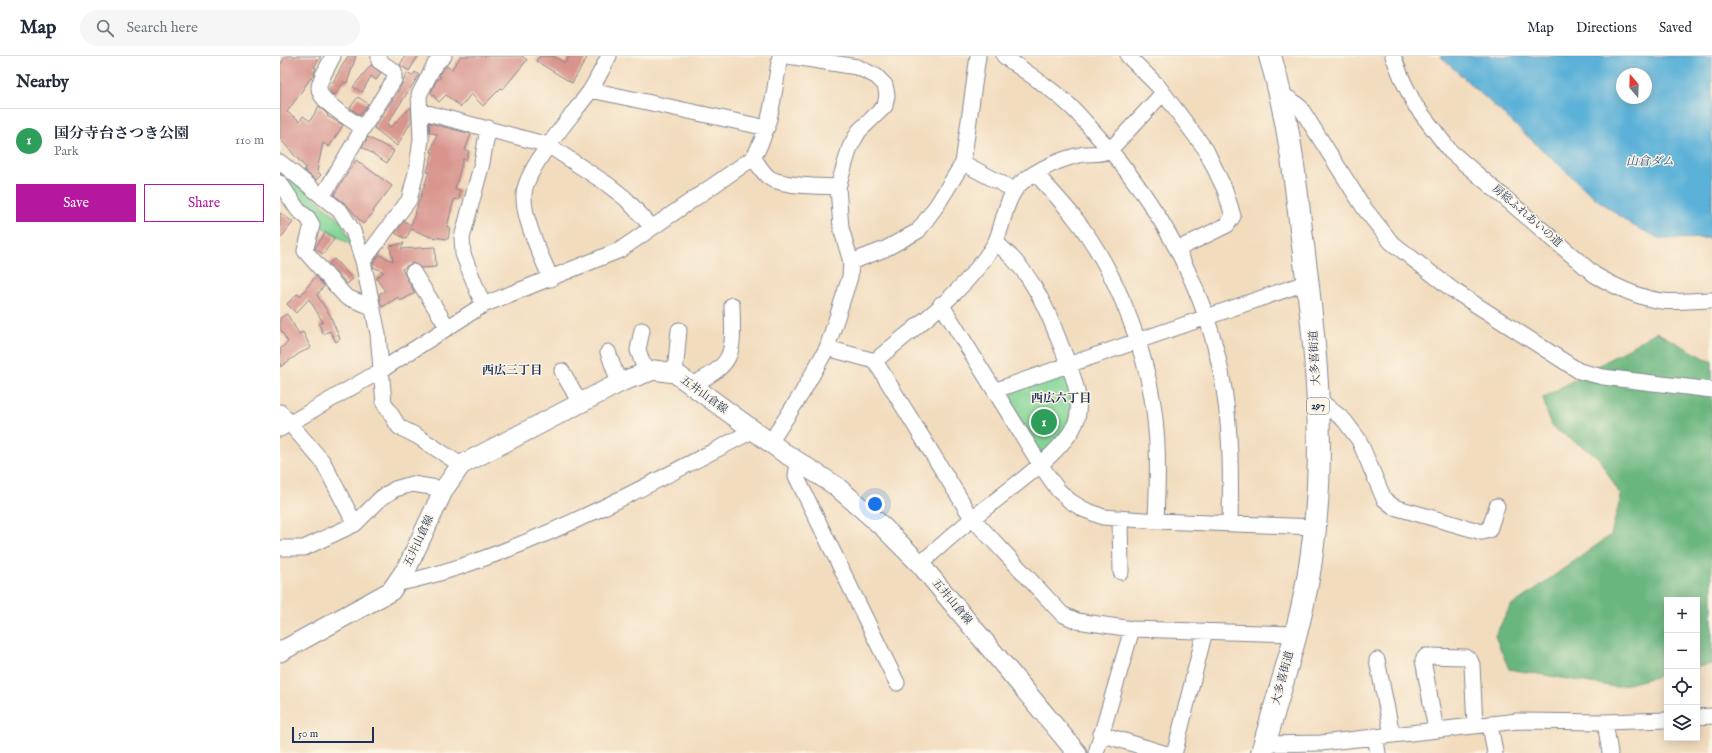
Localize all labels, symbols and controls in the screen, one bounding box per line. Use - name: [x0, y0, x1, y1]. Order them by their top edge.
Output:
- search box: [80, 10, 360, 46]
- text: Map: [20, 16, 56, 40]
- icon: search: [94, 17, 116, 39]
- text: Search here: [126, 18, 198, 37]
- text: Map: [1527, 19, 1554, 37]
- text: Directions: [1576, 19, 1637, 37]
- text: Saved: [1659, 19, 1692, 37]
- north arrow: [1616, 68, 1652, 104]
- text: Nearby: [16, 72, 69, 93]
- text: 国分寺台さつき公園: [54, 124, 189, 143]
- text: 1: [27, 132, 31, 149]
- text: 110 m: [235, 132, 264, 149]
- text: Park: [54, 143, 79, 160]
- water label: 山倉ダム: [1626, 154, 1674, 169]
- street label: 房総ふれあいの道: [1489, 182, 1565, 250]
- button: Save: [16, 184, 136, 222]
- button: Share: [144, 184, 264, 222]
- street label: 大多喜街道: [1307, 330, 1323, 386]
- district label: 西広三丁目: [482, 363, 542, 378]
- street label: 五井山倉線: [678, 373, 730, 417]
- district label: 西広六丁目: [1031, 391, 1091, 406]
- road number: 297: [1307, 398, 1329, 414]
- pin: 1: [1031, 407, 1057, 437]
- your location: [865, 494, 885, 514]
- street label: 五井山倉線: [401, 513, 437, 569]
- street label: 五井山倉線: [929, 576, 975, 628]
- map controls: [1664, 597, 1700, 741]
- button: +: [1664, 597, 1700, 633]
- button: −: [1664, 633, 1700, 669]
- street label: 大多喜街道: [1269, 650, 1297, 706]
- button: locate: [1664, 669, 1700, 705]
- button: layers: [1664, 705, 1700, 741]
- scale bar: [292, 725, 374, 744]
- text: 50 m: [298, 727, 318, 741]

